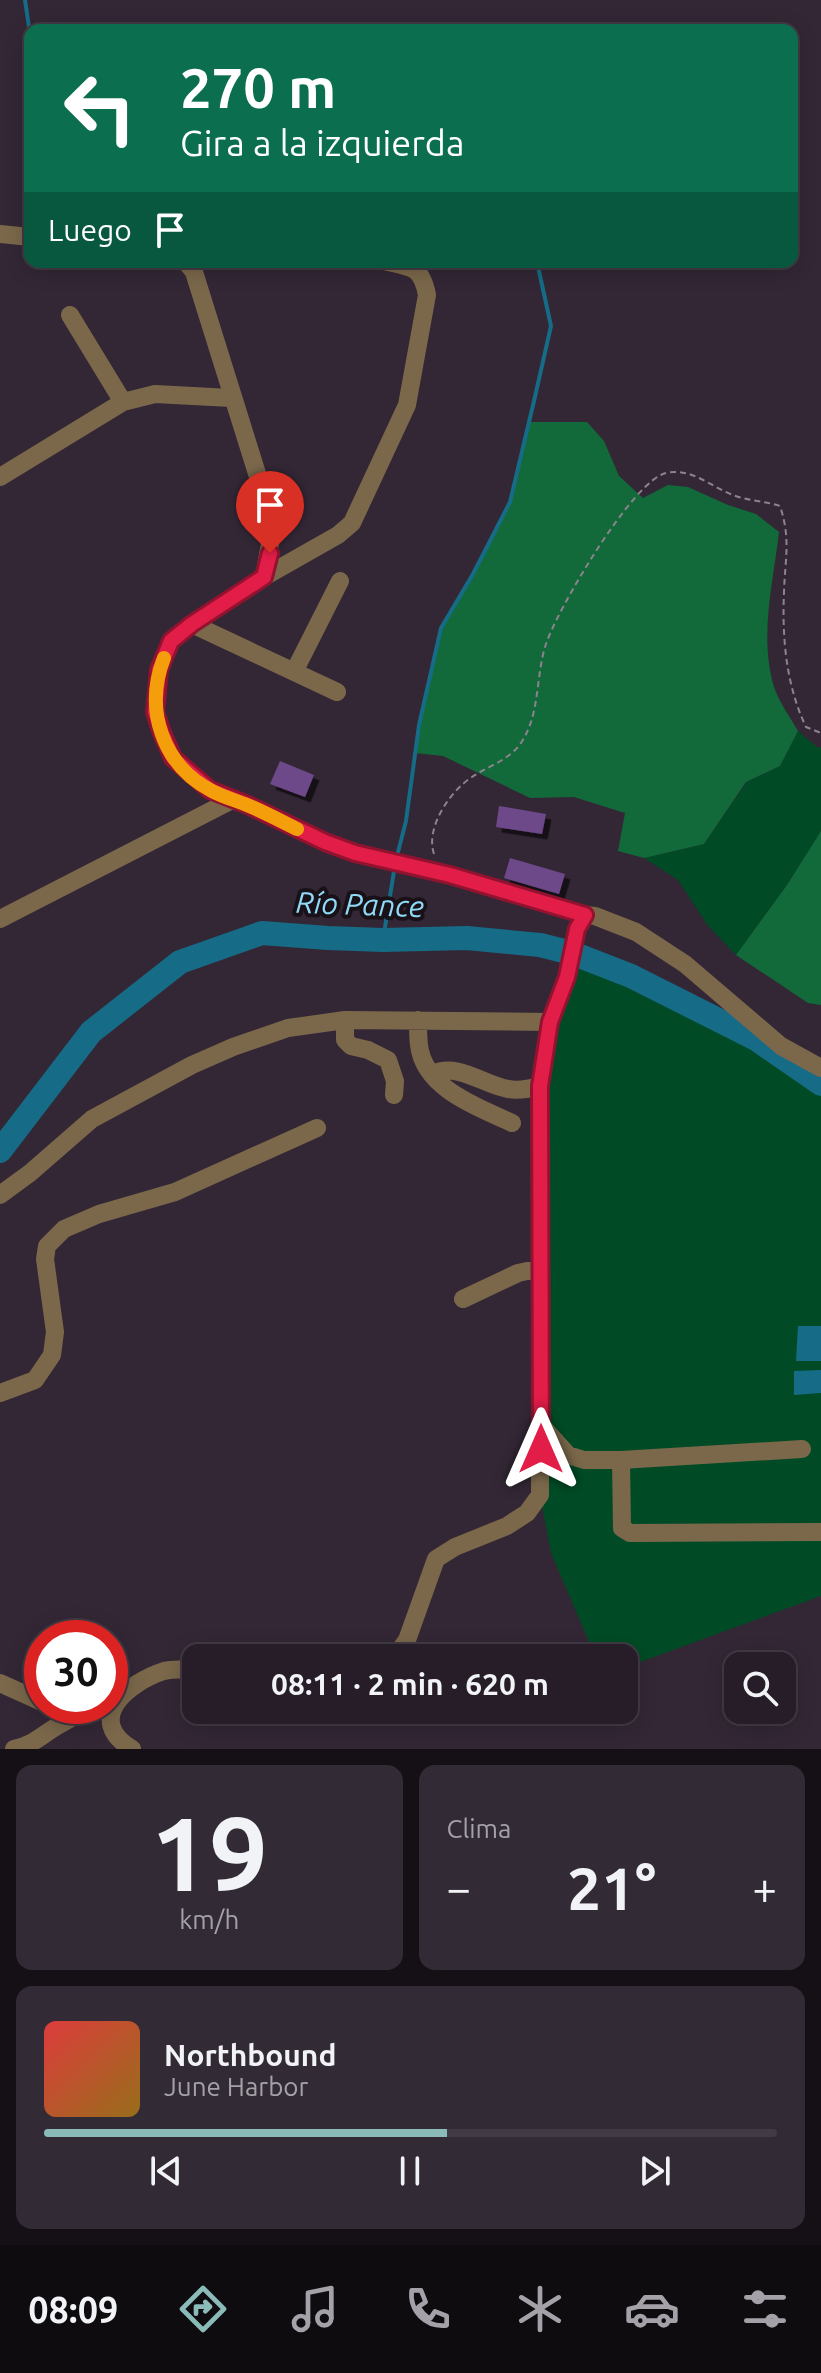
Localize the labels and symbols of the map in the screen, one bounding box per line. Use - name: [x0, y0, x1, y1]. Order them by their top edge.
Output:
- pin: [236, 471, 304, 553]
- water label: Río Pance: [295, 885, 425, 923]
- position arrow: [499, 1407, 583, 1491]
- speed limit sign: 30: [24, 1620, 128, 1724]

